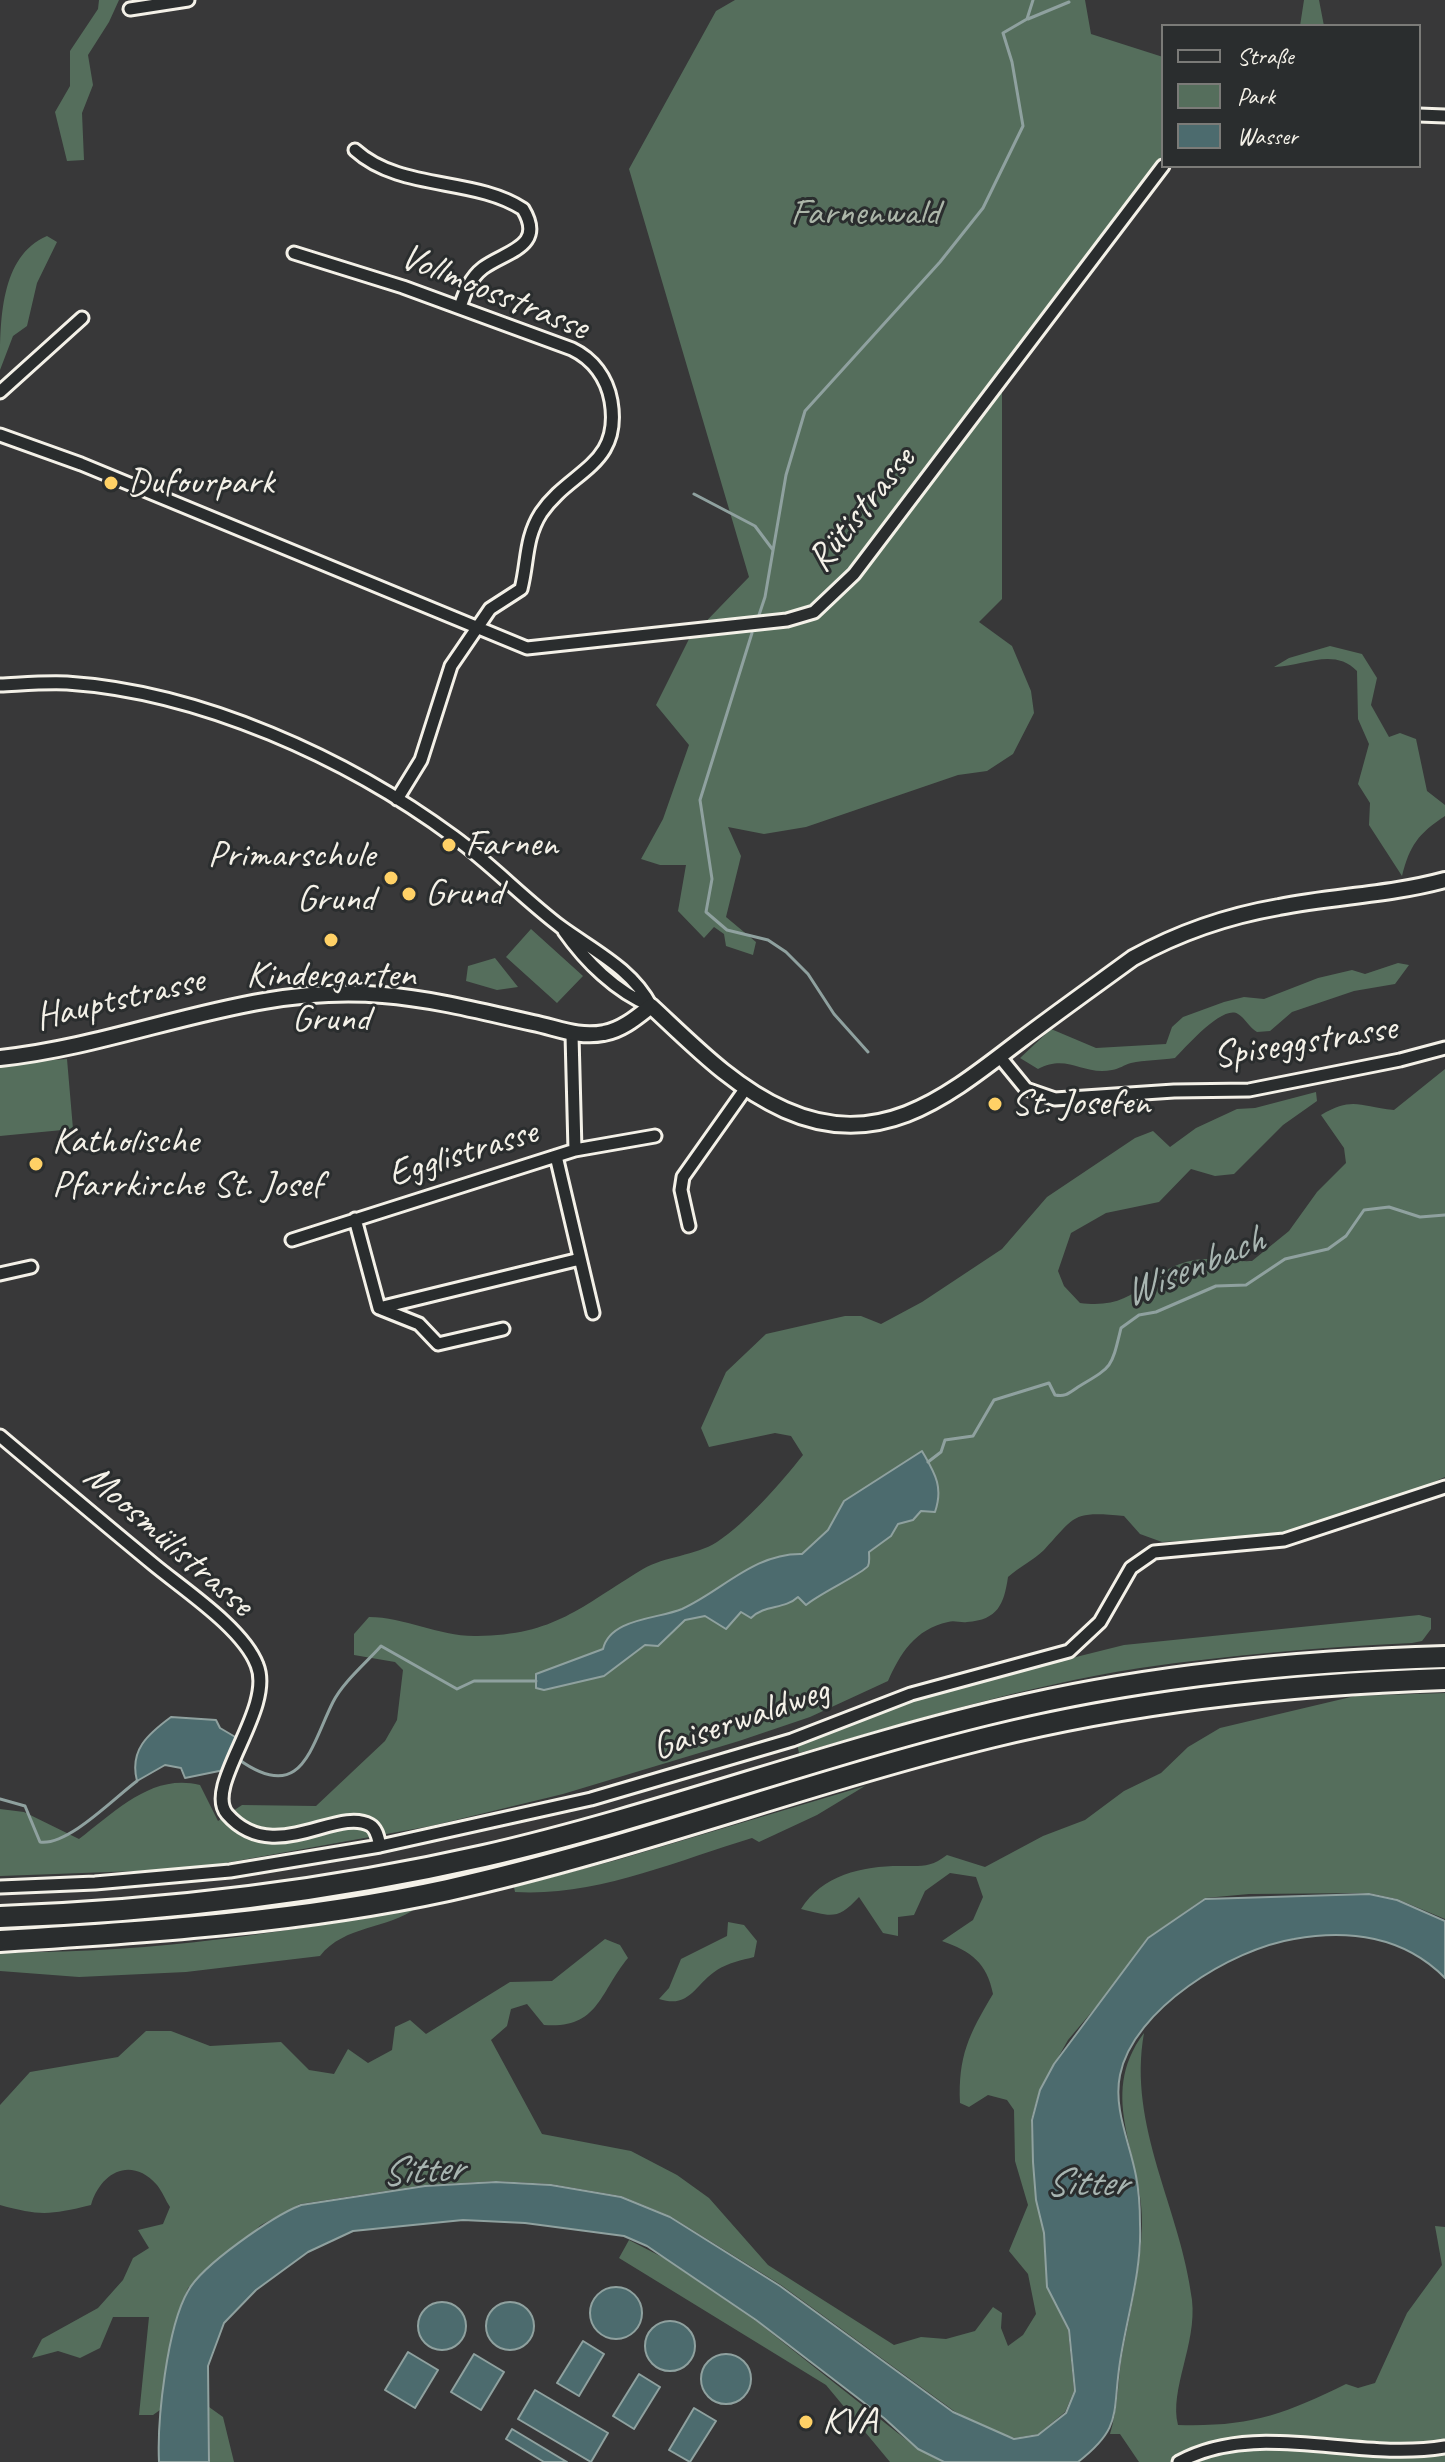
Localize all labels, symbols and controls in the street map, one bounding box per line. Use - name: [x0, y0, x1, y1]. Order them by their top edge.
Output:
- legend: [1161, 24, 1421, 168]
- text: Straße: [1237, 41, 1294, 71]
- text: Park: [1237, 81, 1275, 111]
- text: Wasser: [1237, 121, 1298, 151]
- park label: Farnenwald: [790, 191, 940, 237]
- street label: Vollmoosstrasse: [393, 235, 595, 351]
- street label: Rütistrasse: [798, 439, 926, 581]
- place label: Dufourpark: [127, 460, 274, 506]
- marker: Dufourpark: [102, 474, 120, 492]
- place label: Farnen: [465, 822, 558, 868]
- place label: Primarschule Grund: [208, 833, 375, 922]
- marker: Farnen: [440, 836, 458, 854]
- marker: Primarschule Grund: [382, 869, 400, 887]
- place label: Grund: [425, 871, 503, 917]
- marker: Grund: [400, 885, 418, 903]
- marker: Kindergarten Grund: [322, 931, 340, 949]
- place label: Kindergarten Grund: [246, 953, 416, 1042]
- street label: Hauptstrasse: [31, 958, 209, 1042]
- street label: Spiseggstrasse: [1210, 1006, 1400, 1080]
- place label: St. Josefen: [1011, 1081, 1150, 1127]
- marker: St. Josefen: [986, 1095, 1004, 1113]
- street label: Egglistrasse: [383, 1110, 543, 1198]
- place label: Katholische Pfarrkirche St. Josef: [52, 1119, 322, 1208]
- marker: Katholische Pfarrkirche St. Josef: [27, 1155, 45, 1173]
- water label: Wisenbach: [1116, 1217, 1272, 1319]
- street label: Moosmülistrasse: [74, 1455, 262, 1627]
- street label: Gaiserwaldweg: [646, 1668, 836, 1772]
- water label: Sitter: [380, 2145, 464, 2199]
- water label: Sitter: [1045, 2161, 1127, 2209]
- place label: KVA: [822, 2399, 877, 2445]
- marker: KVA: [797, 2413, 815, 2431]

